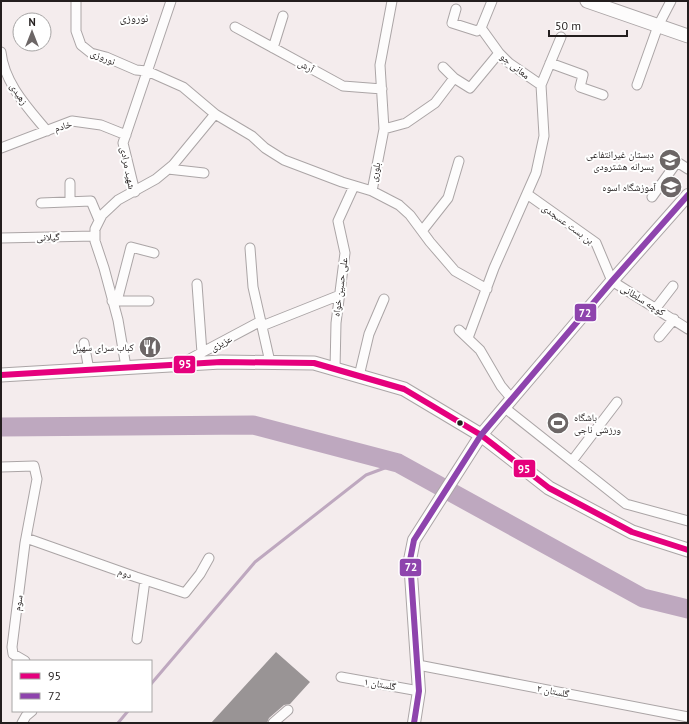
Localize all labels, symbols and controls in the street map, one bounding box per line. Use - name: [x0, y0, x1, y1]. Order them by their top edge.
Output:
- district label: نوروزی: [120, 11, 148, 25]
- north arrow: [12, 12, 52, 52]
- scale bar: [549, 12, 627, 38]
- text: N: [28, 15, 36, 29]
- text: 50 m: [555, 18, 581, 33]
- street label: نوروزی: [88, 46, 118, 68]
- street label: معانی جو: [497, 50, 533, 82]
- street label: آرش: [296, 56, 317, 76]
- street label: زهیدی: [7, 81, 31, 108]
- street label: خادم: [53, 117, 74, 136]
- street label: شهید مرادی: [118, 146, 139, 191]
- school or university icon: دبستان غیرانتفاعی پسرانه هشترودی: [657, 147, 683, 173]
- place label: دبستان غیرانتفاعی پسرانه هشترودی: [586, 148, 654, 173]
- street label: بلوری: [367, 161, 383, 183]
- school or university icon: آموزشگاه اسوه: [658, 174, 684, 200]
- place label: آموزشگاه اسوه: [602, 181, 656, 194]
- street label: بن بست عسجدی: [540, 201, 597, 247]
- street label: گیلانی: [36, 230, 60, 244]
- street label: علی حسین خواه: [329, 257, 351, 317]
- street label: کوچه سلطانی: [618, 281, 668, 319]
- line badge: 72: [574, 303, 597, 322]
- text: 72: [579, 306, 591, 320]
- street label: عزیزی: [208, 332, 234, 354]
- restaurant icon: کباب سرای سهیل: [137, 334, 163, 360]
- place label: کباب سرای سهیل: [72, 341, 134, 354]
- line badge: 95: [173, 355, 196, 374]
- text: 95: [179, 357, 191, 371]
- sports icon: باشگاه ورزشی ناجی: [545, 410, 571, 436]
- place label: باشگاه ورزشی ناجی: [574, 411, 621, 436]
- unlabelled marker: [455, 418, 465, 428]
- line badge: 95: [513, 459, 536, 478]
- text: 95: [518, 462, 530, 476]
- line badge: 72: [399, 558, 422, 577]
- text: 72: [405, 560, 417, 574]
- street label: دوم: [116, 565, 134, 582]
- street label: سوم: [10, 594, 27, 612]
- legend: [12, 660, 152, 712]
- text: 95: [48, 668, 61, 683]
- street label: گلستان ۱: [363, 675, 398, 693]
- street label: گلستان ۲: [536, 682, 571, 701]
- text: 72: [48, 688, 61, 703]

